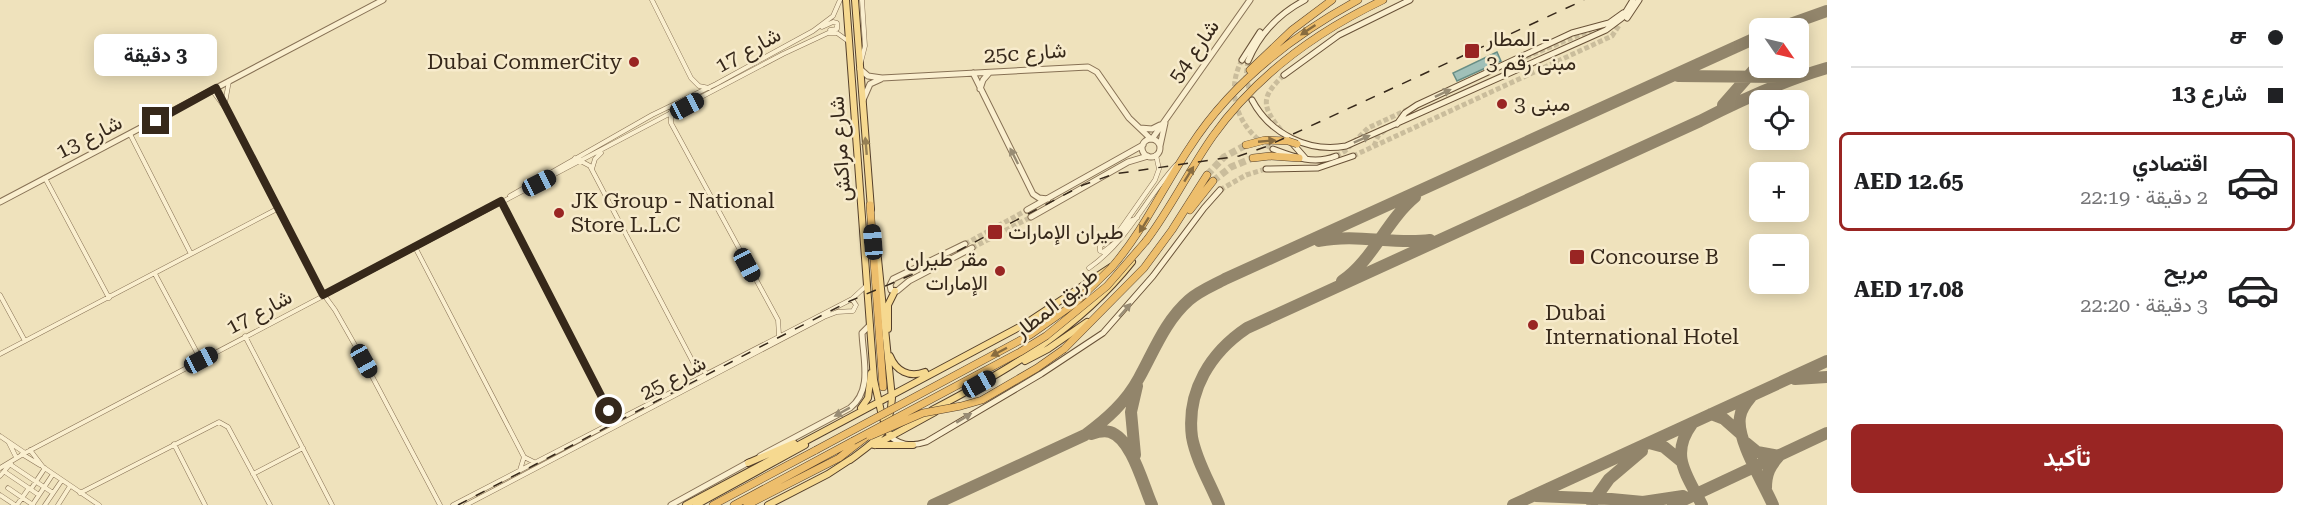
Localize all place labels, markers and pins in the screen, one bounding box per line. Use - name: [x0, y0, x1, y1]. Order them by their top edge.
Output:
- place label: المطار - مبنى رقم 3: [1485, 27, 1576, 77]
- marker: المطار - مبنى رقم 3: [1463, 42, 1481, 60]
- place label: Dubai CommerCity: [427, 50, 623, 74]
- marker: Dubai CommerCity: [627, 55, 641, 69]
- place label: مبنى 3: [1514, 92, 1570, 116]
- marker: مبنى 3: [1495, 97, 1509, 111]
- place label: JK Group - National Store L.L.C: [571, 189, 775, 237]
- marker: JK Group - National Store L.L.C: [552, 206, 566, 220]
- place label: طيران الإمارات: [1008, 220, 1124, 246]
- marker: طيران الإمارات: [986, 223, 1004, 241]
- place label: Concourse B: [1590, 245, 1719, 269]
- place label: مقر طيران الإمارات: [905, 247, 988, 297]
- marker: Concourse B: [1568, 248, 1586, 266]
- marker: مقر طيران الإمارات: [993, 264, 1007, 278]
- place label: Dubai International Hotel: [1545, 301, 1739, 349]
- marker: Dubai International Hotel: [1526, 318, 1540, 332]

